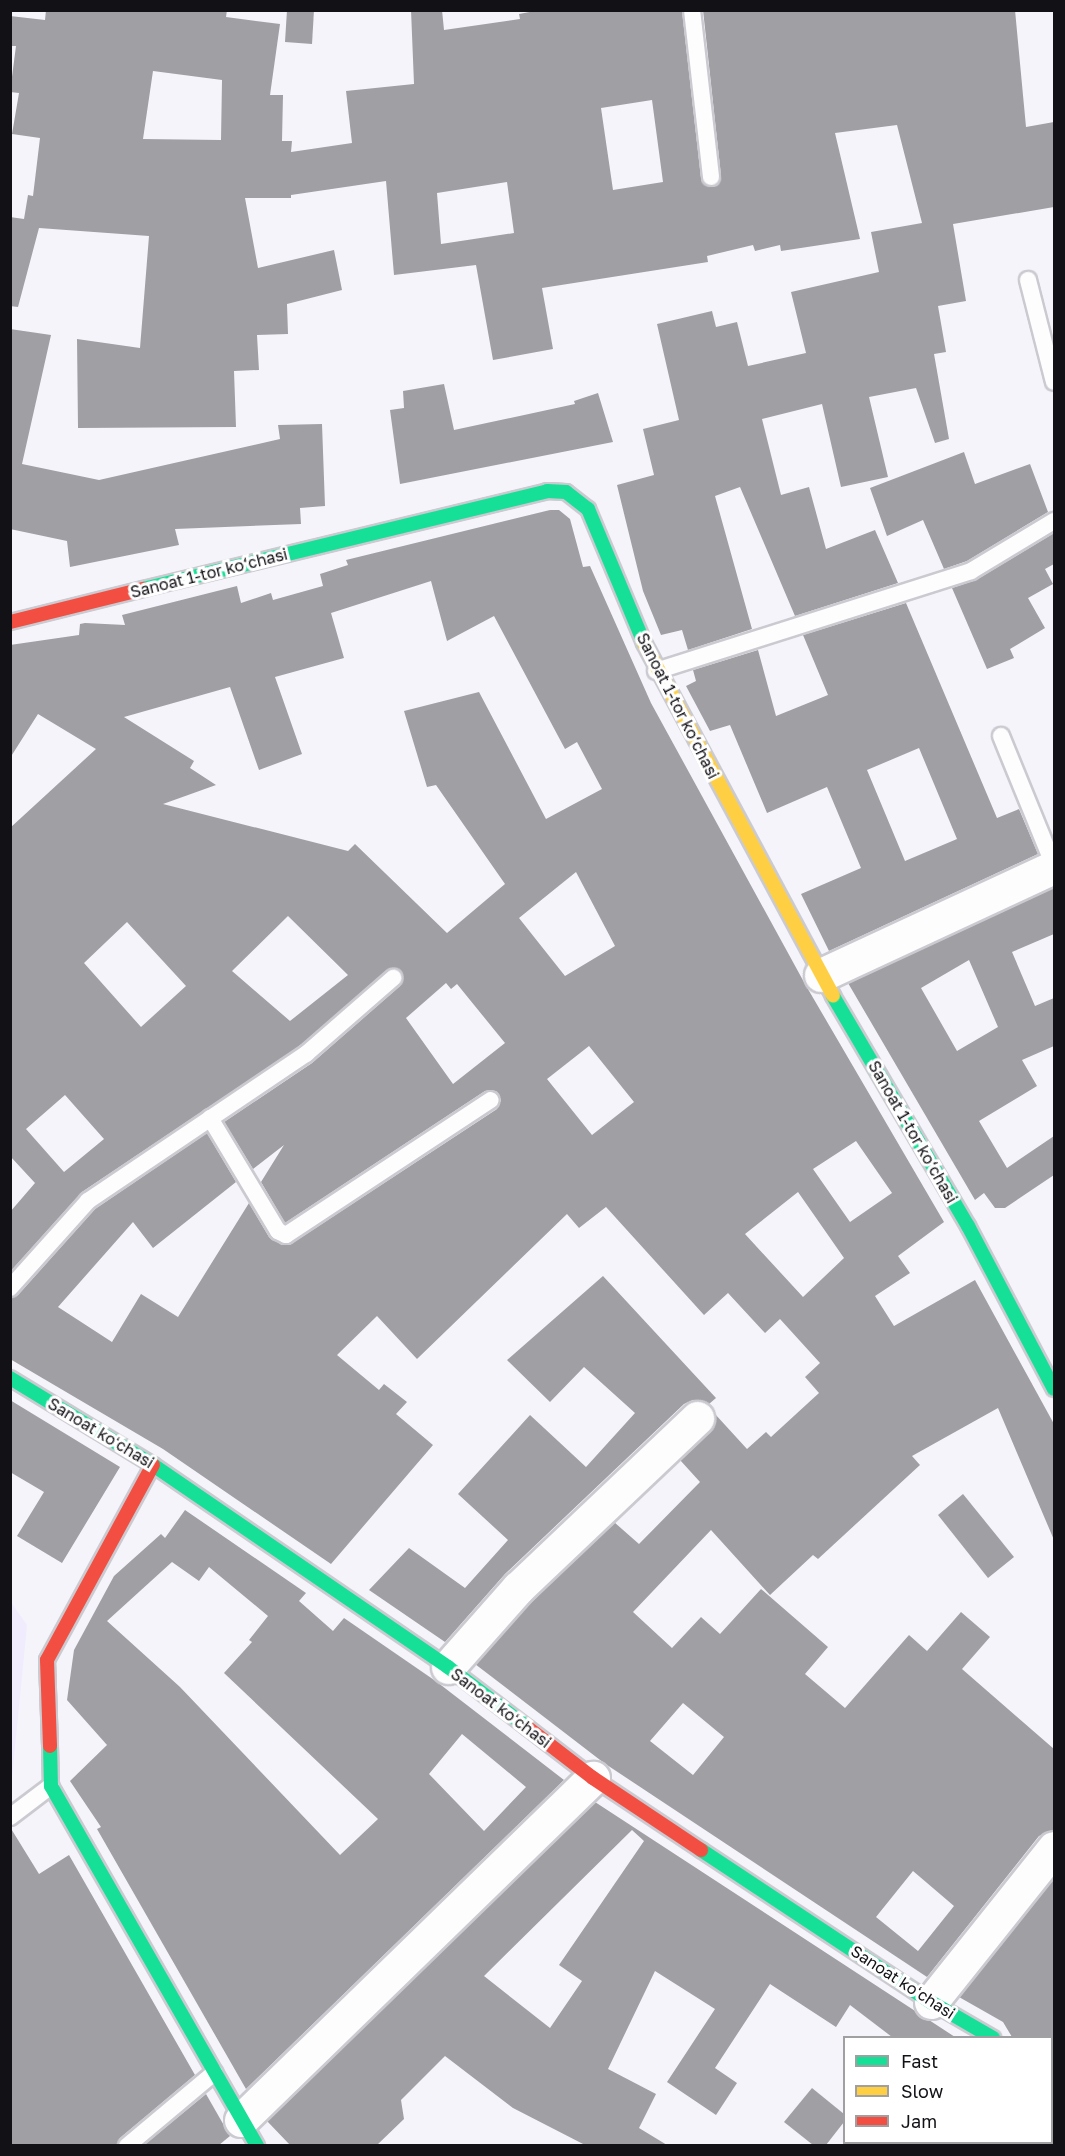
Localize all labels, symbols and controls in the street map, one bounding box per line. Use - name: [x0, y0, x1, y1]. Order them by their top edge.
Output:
- street label: Sanoat 1-tor ko‘chasi: [128, 544, 290, 602]
- street label: Sanoat 1-tor ko‘chasi: [633, 630, 723, 782]
- street label: Sanoat 1-tor ko‘chasi: [864, 1057, 962, 1207]
- street label: Sanoat koʻchasi: [45, 1394, 157, 1472]
- street label: Sanoat koʻchasi: [447, 1664, 555, 1752]
- street label: Sanoat koʻchasi: [847, 1941, 959, 2023]
- legend: [843, 2036, 1053, 2144]
- text: Fast: [901, 2050, 938, 2072]
- text: Slow: [901, 2080, 943, 2102]
- text: Jam: [901, 2110, 937, 2132]

